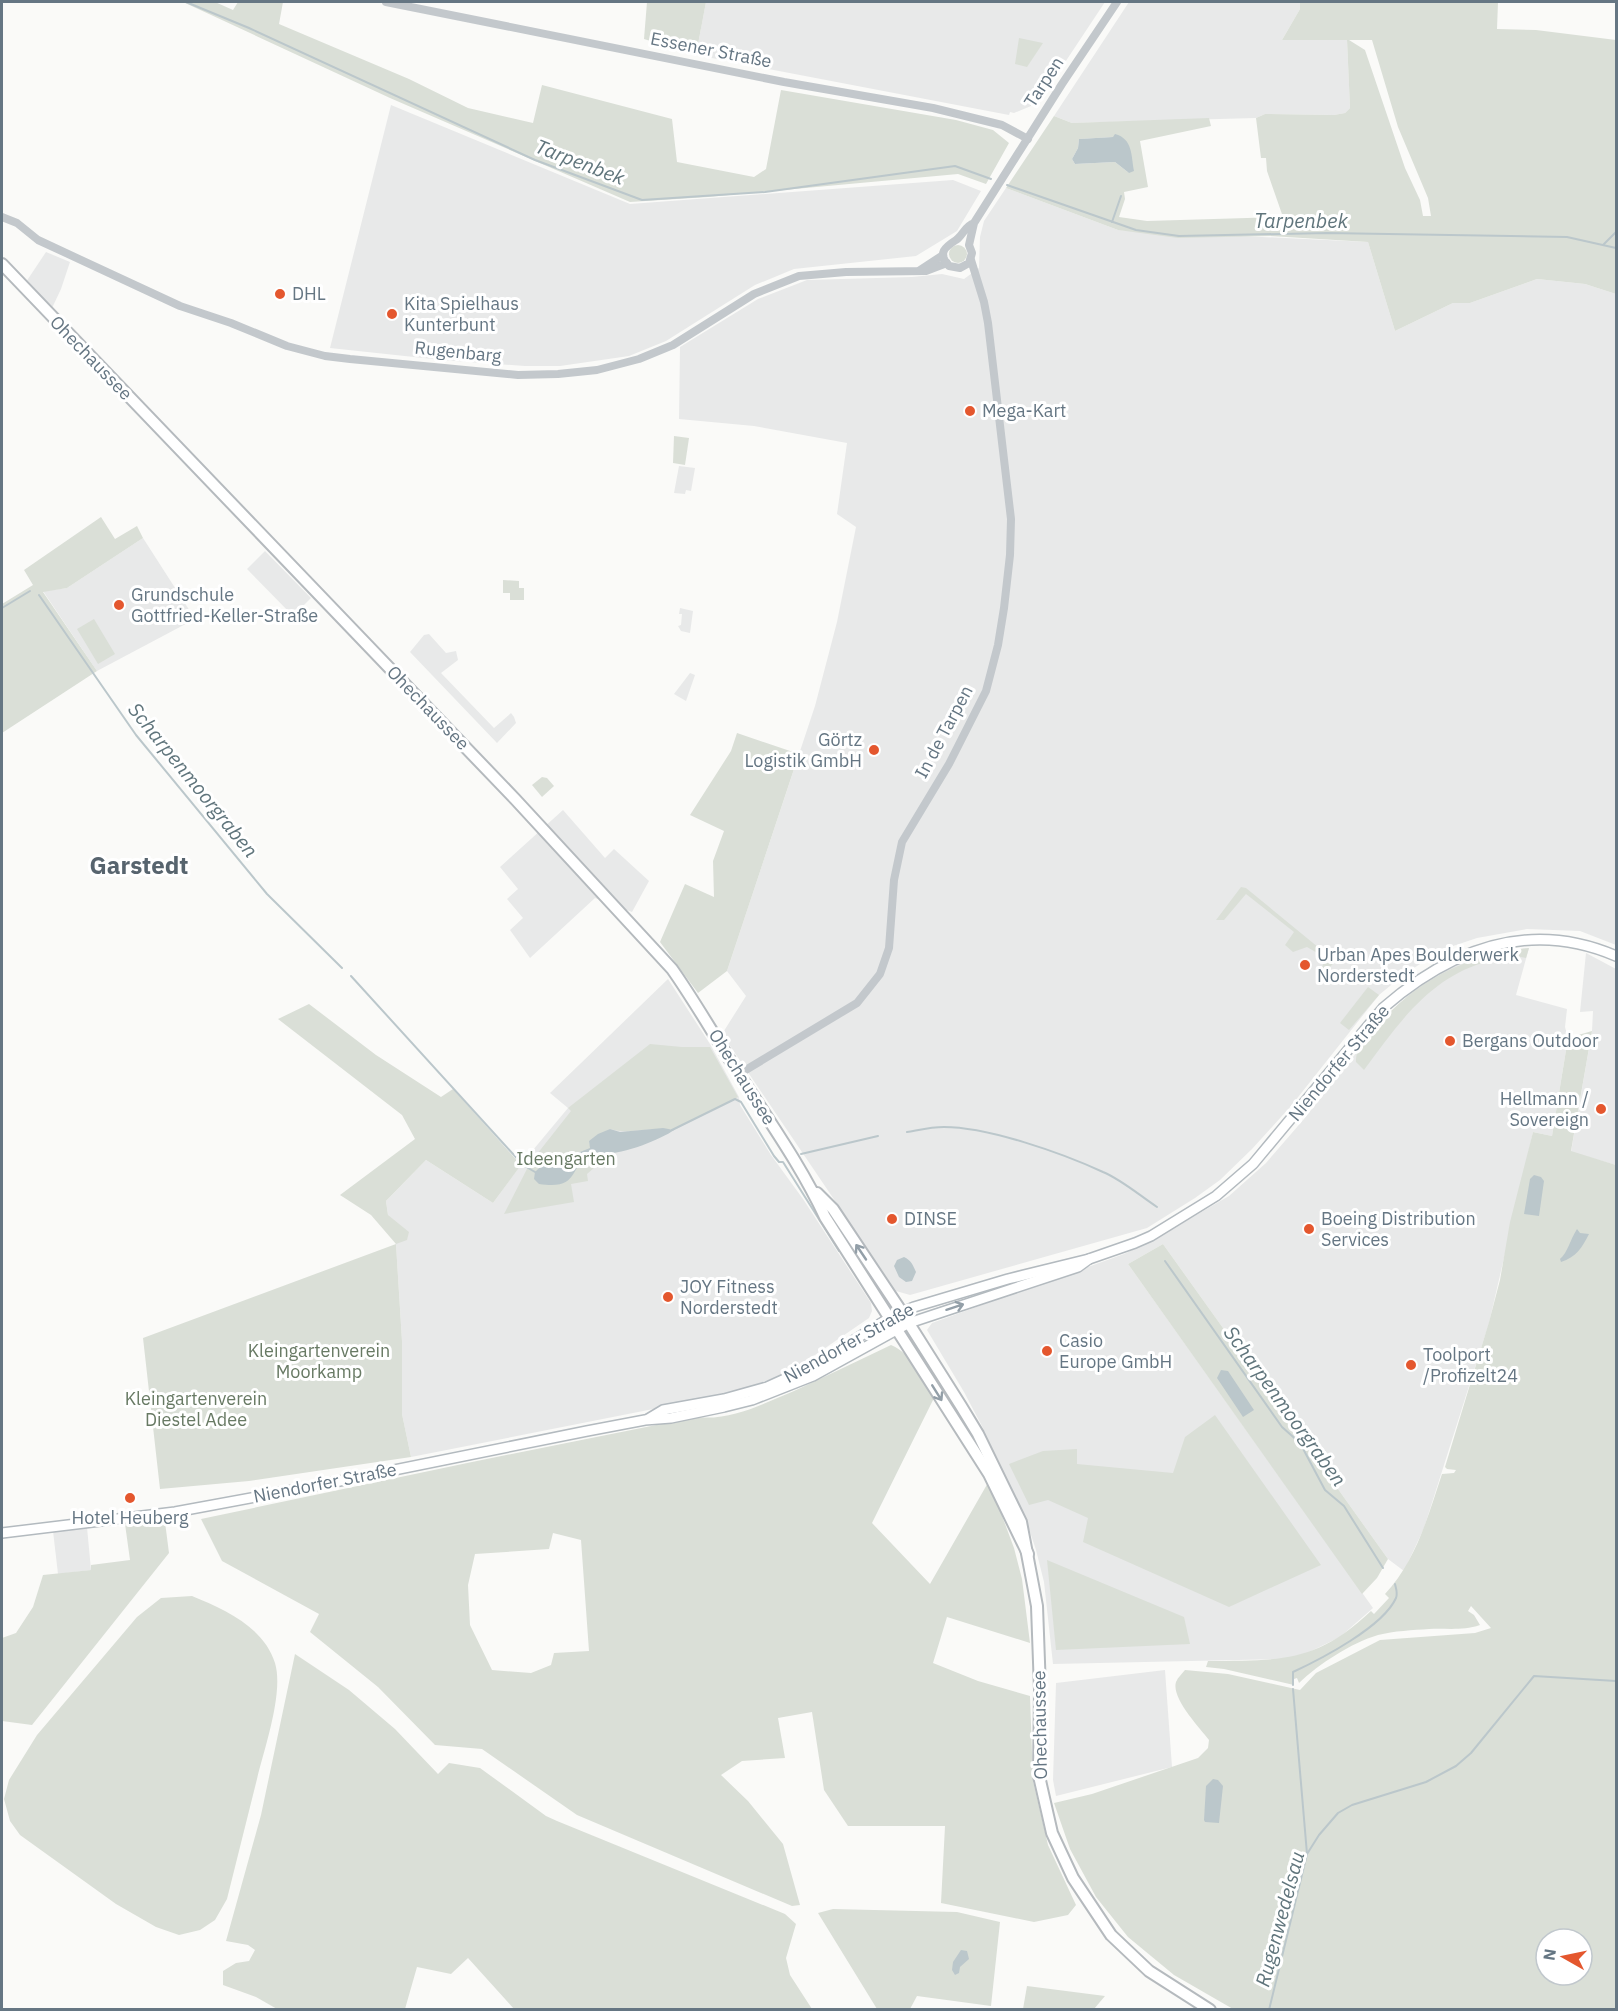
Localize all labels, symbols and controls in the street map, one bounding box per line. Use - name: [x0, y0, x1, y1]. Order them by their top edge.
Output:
- street label: Essener Straße: [648, 26, 774, 73]
- street label: Tarpen: [1019, 52, 1068, 111]
- water label: Tarpenbek: [532, 132, 629, 191]
- water label: Tarpenbek: [1254, 207, 1349, 234]
- place label: DHL: [292, 282, 326, 305]
- marker: DHL: [273, 287, 287, 301]
- place label: Kita Spielhaus Kunterbunt: [404, 292, 519, 336]
- marker: Kita Spielhaus Kunterbunt: [385, 307, 399, 321]
- street label: Ohechaussee: [45, 310, 138, 405]
- street label: Rugenbarg: [414, 336, 503, 368]
- place label: Mega-Kart: [982, 399, 1066, 422]
- marker: Mega-Kart: [963, 404, 977, 418]
- place label: Grundschule Gottfried-Keller-Straße: [131, 583, 318, 627]
- marker: Grundschule Gottfried-Keller-Straße: [112, 598, 126, 612]
- street label: Ohechaussee: [382, 660, 475, 755]
- street label: In de Tarpen: [909, 681, 978, 782]
- water label: Scharpenmoorgraben: [122, 697, 264, 863]
- place label: Görtz Logistik GmbH: [744, 728, 862, 772]
- marker: Görtz Logistik GmbH: [867, 743, 881, 757]
- district label: Garstedt: [90, 849, 188, 881]
- place label: Urban Apes Boulderwerk Norderstedt: [1317, 943, 1519, 987]
- marker: Urban Apes Boulderwerk Norderstedt: [1298, 958, 1312, 972]
- street label: Niendorfer Straße: [1283, 1000, 1394, 1126]
- street label: Ohechaussee: [704, 1024, 781, 1129]
- place label: Bergans Outdoor: [1462, 1029, 1599, 1052]
- marker: Bergans Outdoor: [1443, 1034, 1457, 1048]
- place label: Hellmann / Sovereign: [1500, 1087, 1589, 1131]
- marker: Hellmann / Sovereign: [1594, 1102, 1608, 1116]
- park label: Ideengarten: [516, 1147, 616, 1170]
- place label: DINSE: [904, 1207, 957, 1230]
- place label: Boeing Distribution Services: [1321, 1207, 1476, 1251]
- marker: DINSE: [885, 1212, 899, 1226]
- marker: Boeing Distribution Services: [1302, 1222, 1316, 1236]
- one-way arrow: [855, 1243, 868, 1260]
- place label: JOY Fitness Norderstedt: [680, 1275, 778, 1319]
- marker: JOY Fitness Norderstedt: [661, 1290, 675, 1304]
- street label: Niendorfer Straße: [780, 1297, 918, 1388]
- one-way arrow: [945, 1300, 964, 1311]
- water label: Scharpenmoorgraben: [1218, 1320, 1353, 1491]
- place label: Casio Europe GmbH: [1059, 1329, 1172, 1373]
- park label: Kleingartenverein Moorkamp: [248, 1339, 390, 1383]
- place label: Toolport /Profizelt24: [1423, 1343, 1518, 1387]
- marker: Casio Europe GmbH: [1040, 1344, 1054, 1358]
- marker: Toolport /Profizelt24: [1404, 1358, 1418, 1372]
- one-way arrow: [932, 1384, 944, 1401]
- park label: Kleingartenverein Diestel Adee: [125, 1387, 267, 1431]
- street label: Niendorfer Straße: [251, 1457, 399, 1508]
- marker: Hotel Heuberg: [123, 1491, 137, 1505]
- place label: Hotel Heuberg: [72, 1506, 189, 1529]
- street label: Ohechaussee: [1027, 1670, 1052, 1780]
- water label: Rugenwedelsau: [1248, 1848, 1311, 1990]
- north arrow: [1534, 1927, 1594, 1987]
- text: N: [1538, 1947, 1560, 1962]

